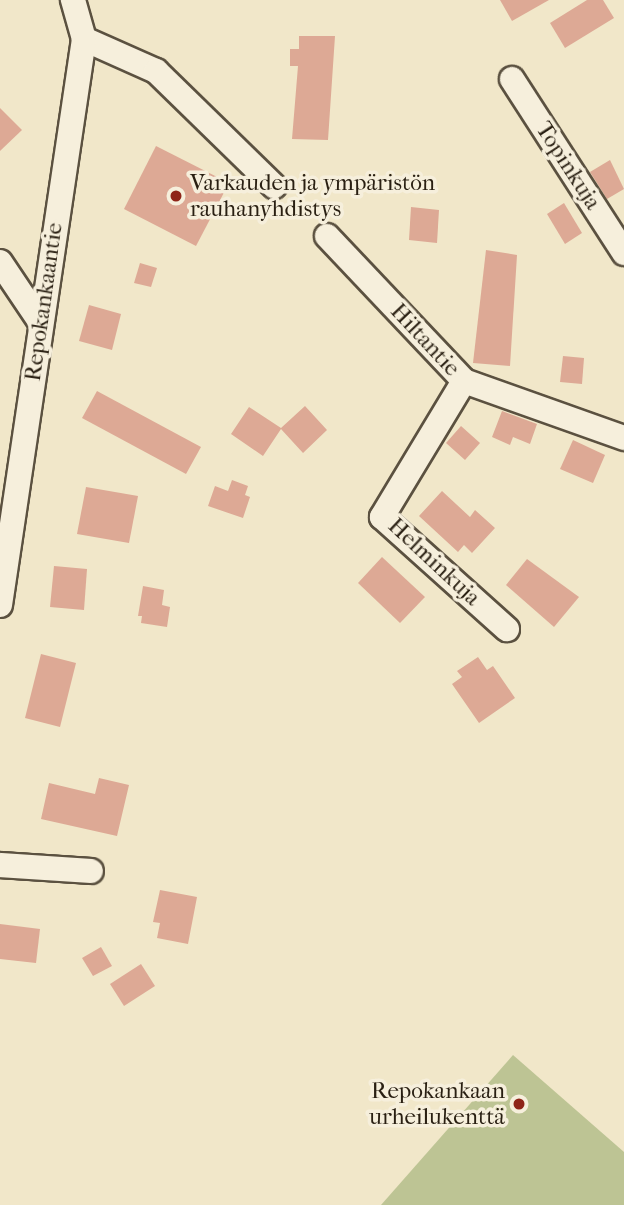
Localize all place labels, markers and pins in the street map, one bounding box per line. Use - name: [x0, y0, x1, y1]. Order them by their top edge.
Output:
- place label: Varkauden ja ympäristön rauhanyhdistys: [190, 169, 435, 223]
- marker: Varkauden ja ympäristön rauhanyhdistys: [168, 188, 184, 204]
- place label: Repokankaan urheilukenttä: [369, 1077, 505, 1131]
- marker: Repokankaan urheilukenttä: [511, 1096, 527, 1112]

